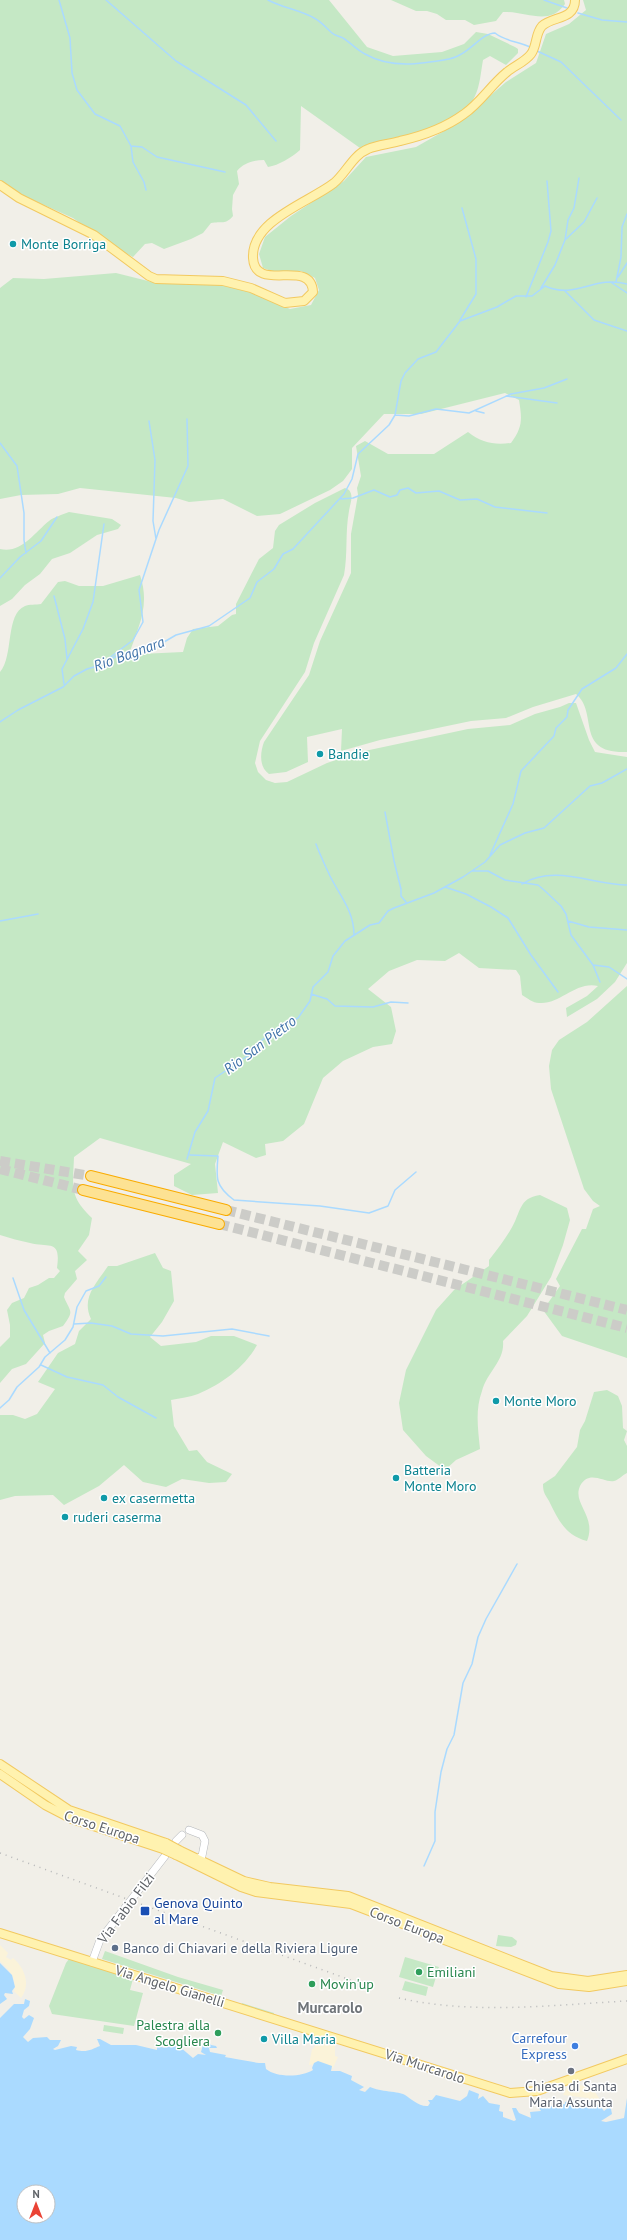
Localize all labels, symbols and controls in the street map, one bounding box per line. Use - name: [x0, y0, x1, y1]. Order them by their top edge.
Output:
- place label: Monte Borriga: [21, 235, 106, 253]
- marker: Monte Borriga: [8, 239, 18, 249]
- water label: Rio Bagnara: [91, 632, 168, 675]
- place label: Bandie: [328, 745, 369, 763]
- marker: Bandie: [315, 749, 325, 759]
- water label: Rio San Pietro: [220, 1011, 300, 1078]
- place label: Monte Moro: [504, 1392, 577, 1410]
- marker: Monte Moro: [491, 1396, 501, 1406]
- place label: Batteria Monte Moro: [404, 1461, 477, 1495]
- marker: Batteria Monte Moro: [391, 1473, 401, 1483]
- place label: ex casermetta: [112, 1489, 195, 1507]
- marker: ex casermetta: [99, 1493, 109, 1503]
- place label: ruderi caserma: [73, 1508, 162, 1526]
- marker: ruderi caserma: [60, 1512, 70, 1522]
- street label: Corso Europa: [62, 1806, 142, 1848]
- street label: Via Fabio Filzi: [93, 1869, 159, 1948]
- place label: Genova Quinto al Mare: [154, 1894, 243, 1928]
- street label: Corso Europa: [367, 1902, 447, 1948]
- marker: Genova Quinto al Mare: [139, 1905, 151, 1917]
- place label: Banco di Chiavari e della Riviera Ligure: [123, 1939, 358, 1957]
- marker: Banco di Chiavari e della Riviera Ligure: [110, 1943, 120, 1953]
- street label: Via Angelo Gianelli: [112, 1960, 227, 2011]
- place label: Emiliani: [427, 1963, 476, 1981]
- marker: Emiliani: [414, 1967, 424, 1977]
- place label: Movin'up: [320, 1975, 374, 1993]
- marker: Movin'up: [307, 1979, 317, 1989]
- district label: Murcarolo: [297, 1998, 363, 2017]
- place label: Palestra alla Scogliera: [136, 2016, 210, 2050]
- marker: Palestra alla Scogliera: [213, 2028, 223, 2038]
- place label: Carrefour Express: [512, 2029, 567, 2063]
- place label: Villa Maria: [271, 2030, 336, 2048]
- marker: Villa Maria: [259, 2034, 269, 2044]
- marker: Carrefour Express: [570, 2041, 580, 2051]
- street label: Via Murcarolo: [382, 2044, 467, 2087]
- marker: Chiesa di Santa Maria Assunta: [566, 2066, 576, 2076]
- place label: Chiesa di Santa Maria Assunta: [525, 2077, 617, 2111]
- north arrow: [16, 2184, 56, 2224]
- text: N: [32, 2187, 40, 2201]

